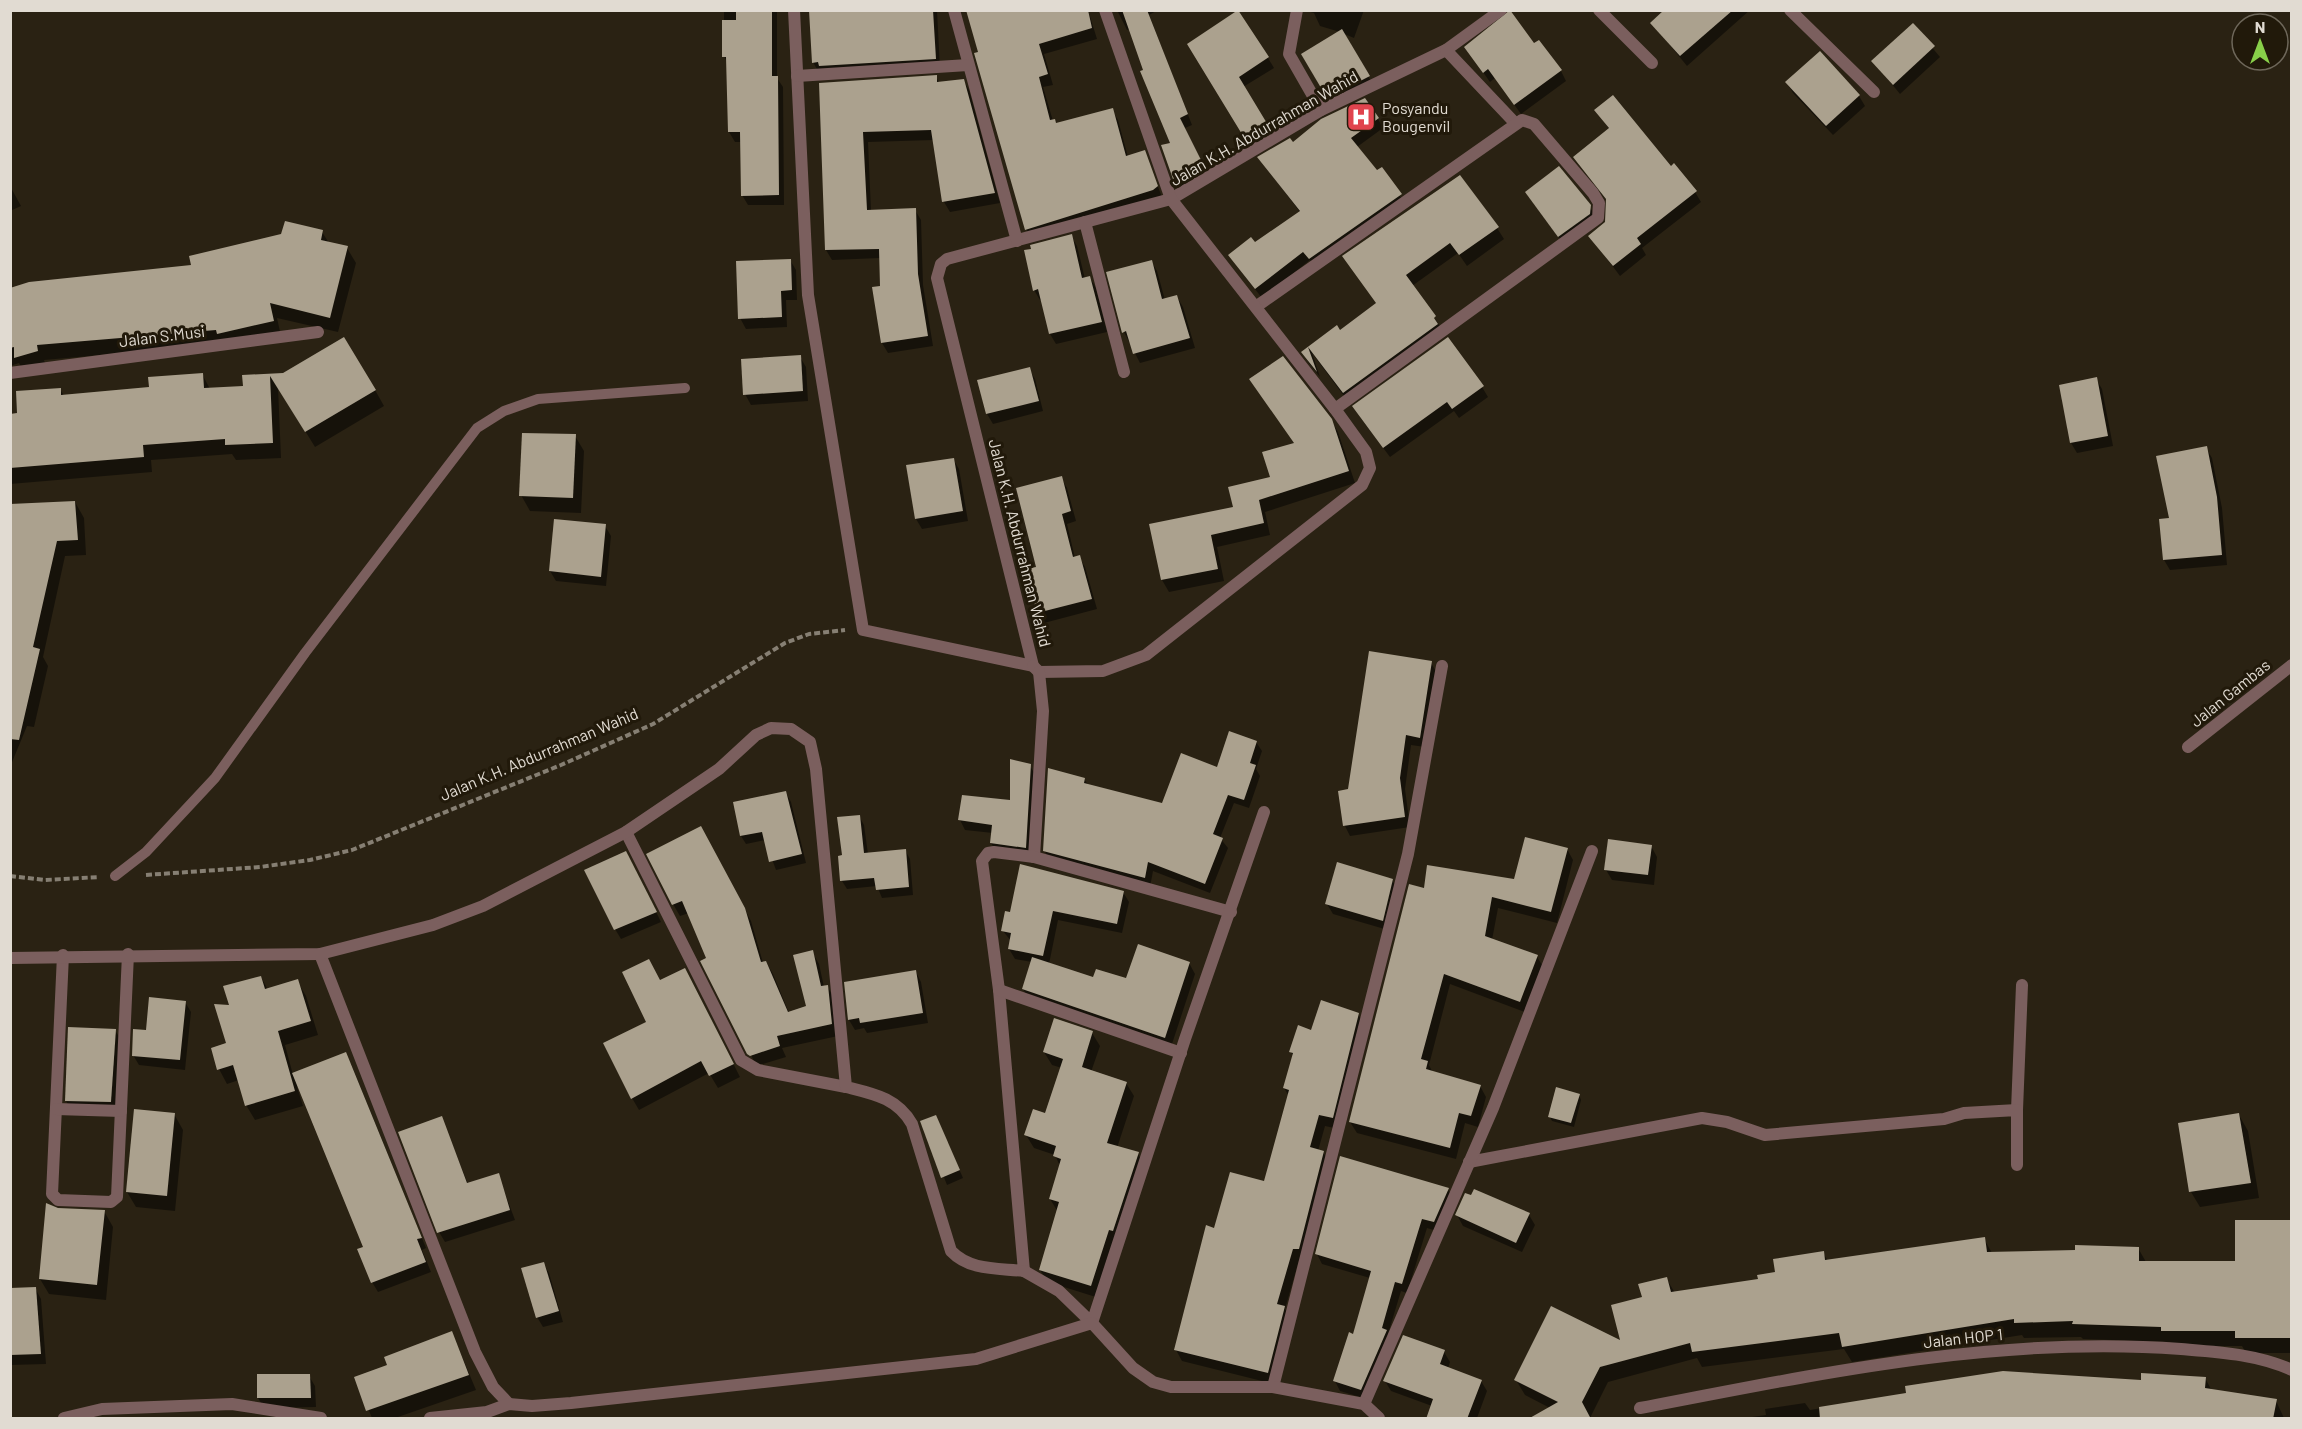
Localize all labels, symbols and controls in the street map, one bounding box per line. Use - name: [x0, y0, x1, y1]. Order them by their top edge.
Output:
- north arrow: [2230, 12, 2290, 72]
- text: N: [2255, 17, 2265, 36]
- street label: Jalan K.H. Abdurrahman Wahid: [1166, 66, 1361, 189]
- place label: Posyandu Bougenvil: [1382, 98, 1450, 135]
- hospital icon: Posyandu Bougenvil: [1345, 101, 1377, 133]
- street label: Jalan S.Musi: [118, 321, 206, 350]
- street label: Jalan K.H. Abdurrahman Wahid: [985, 437, 1056, 649]
- street label: Jalan Gambas: [2186, 655, 2273, 730]
- street label: Jalan K.H. Abdurrahman Wahid: [437, 703, 641, 804]
- street label: Jalan HOP 1: [1922, 1324, 2004, 1351]

